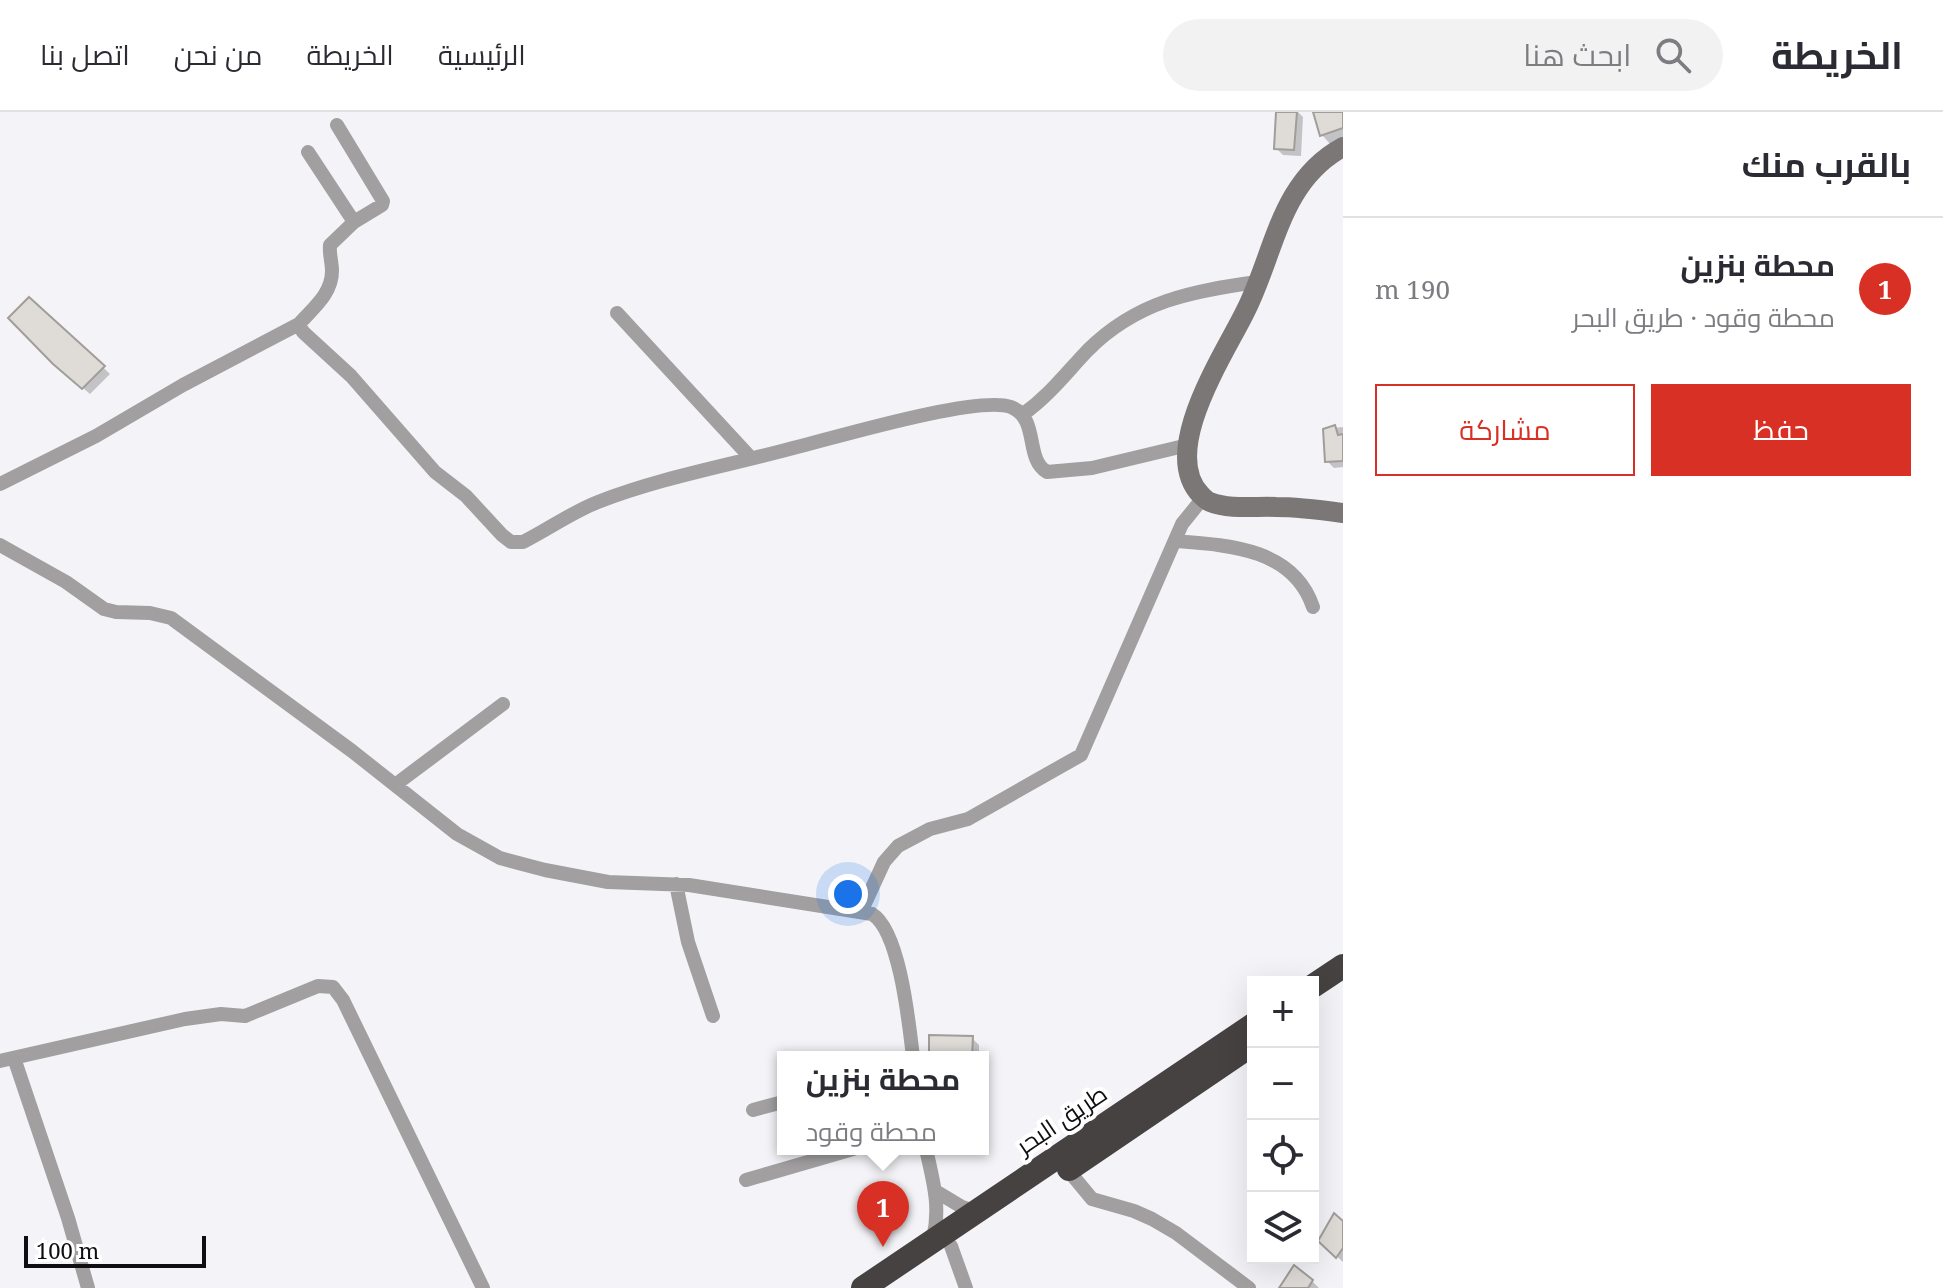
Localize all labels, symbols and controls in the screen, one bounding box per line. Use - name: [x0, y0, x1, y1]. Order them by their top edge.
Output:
- search box: [1163, 19, 1723, 91]
- text: الخريطة: [1771, 28, 1903, 80]
- icon: search: [1651, 33, 1695, 77]
- text: ابحث هنا: [1523, 34, 1631, 75]
- text: اتصل بنا: [40, 35, 130, 73]
- text: من نحن: [174, 35, 262, 73]
- text: الخريطة: [306, 35, 394, 73]
- text: الرئيسية: [438, 35, 526, 73]
- text: بالقرب منك: [1742, 141, 1911, 187]
- text: محطة بنزين: [1681, 244, 1835, 285]
- text: 190 m: [1375, 271, 1450, 307]
- text: 1: [1878, 271, 1892, 307]
- text: محطة وقود · طريق البحر: [1572, 299, 1835, 335]
- button: مشاركة: [1375, 384, 1635, 476]
- button: حفظ: [1651, 384, 1911, 476]
- your location: [828, 874, 868, 914]
- map controls: [1247, 976, 1319, 1264]
- button: +: [1247, 976, 1319, 1048]
- button: −: [1247, 1048, 1319, 1120]
- popup: [777, 1051, 989, 1155]
- text: محطة بنزين: [806, 1058, 960, 1099]
- street label: طريق البحر: [1008, 1076, 1113, 1162]
- text: محطة وقود: [806, 1113, 937, 1149]
- button: locate: [1247, 1120, 1319, 1192]
- pin: 1: [857, 1181, 909, 1247]
- button: layers: [1247, 1192, 1319, 1264]
- scale bar: [24, 1232, 206, 1268]
- text: 100 m: [36, 1235, 99, 1265]

